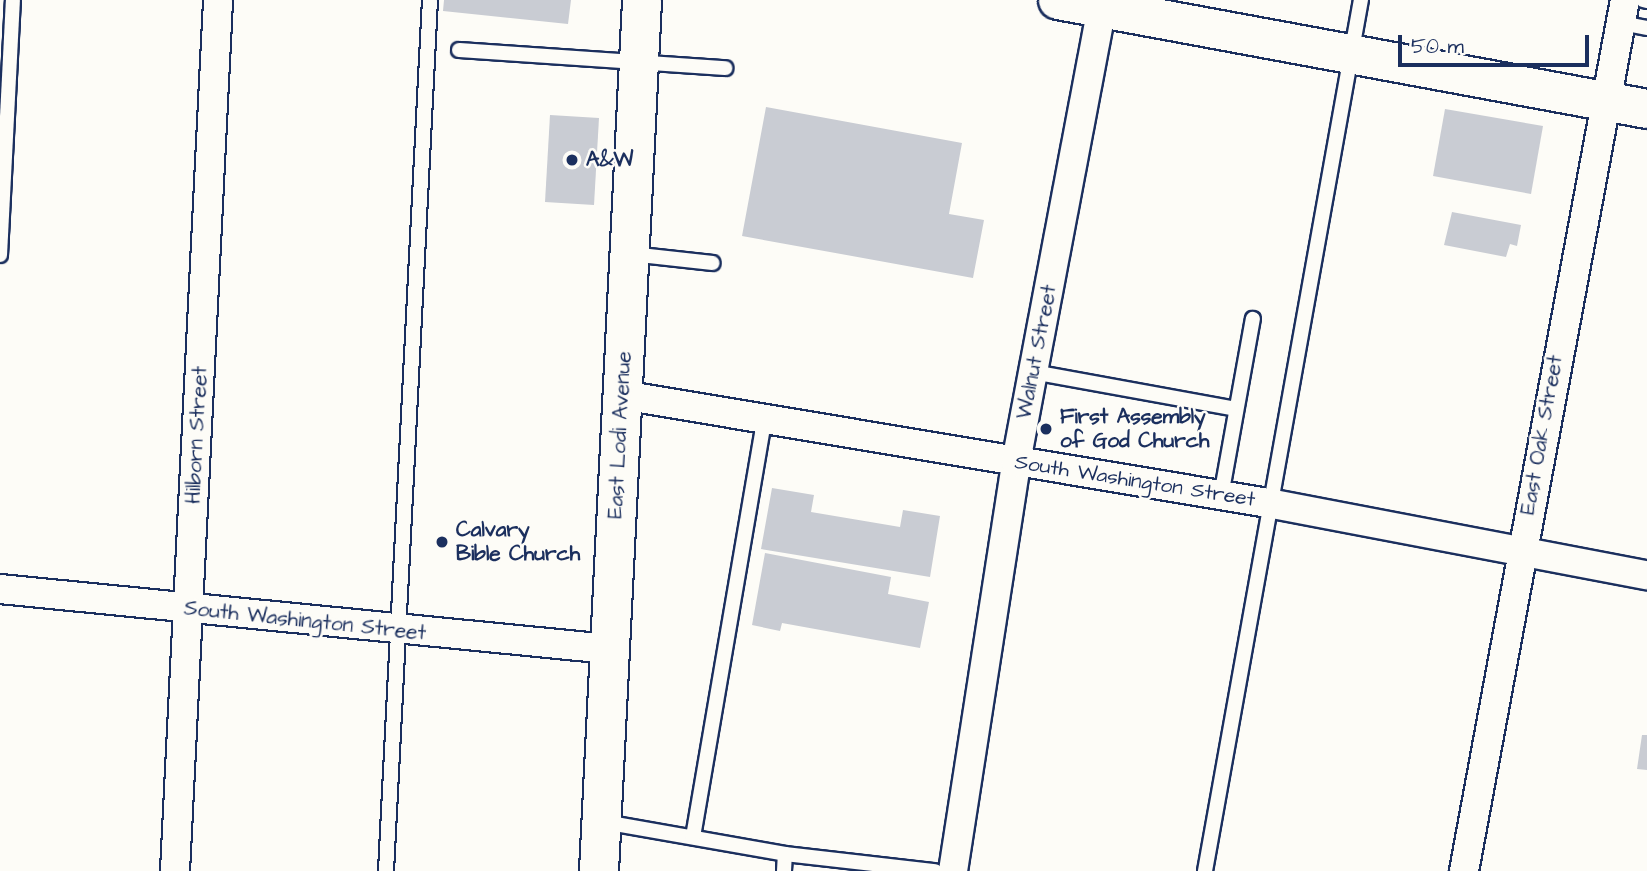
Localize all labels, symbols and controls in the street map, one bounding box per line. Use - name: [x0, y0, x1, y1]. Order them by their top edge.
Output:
- scale bar: [1402, 21, 1593, 65]
- text: 50 m: [1411, 32, 1464, 61]
- place label: A&W: [586, 147, 633, 173]
- marker: A&W: [564, 152, 580, 168]
- street label: Walnut Street: [1012, 283, 1062, 421]
- street label: East Lodi Avenue: [603, 351, 637, 519]
- street label: East Oak Street: [1516, 353, 1568, 517]
- street label: Hilborn Street: [181, 365, 213, 505]
- place label: First Assembly of God Church: [1060, 404, 1209, 454]
- marker: First Assembly of God Church: [1038, 421, 1054, 437]
- street label: South Washington Street: [1013, 450, 1257, 512]
- place label: Calvary Bible Church: [456, 517, 580, 567]
- marker: Calvary Bible Church: [434, 534, 450, 550]
- street label: South Washington Street: [183, 596, 427, 646]

